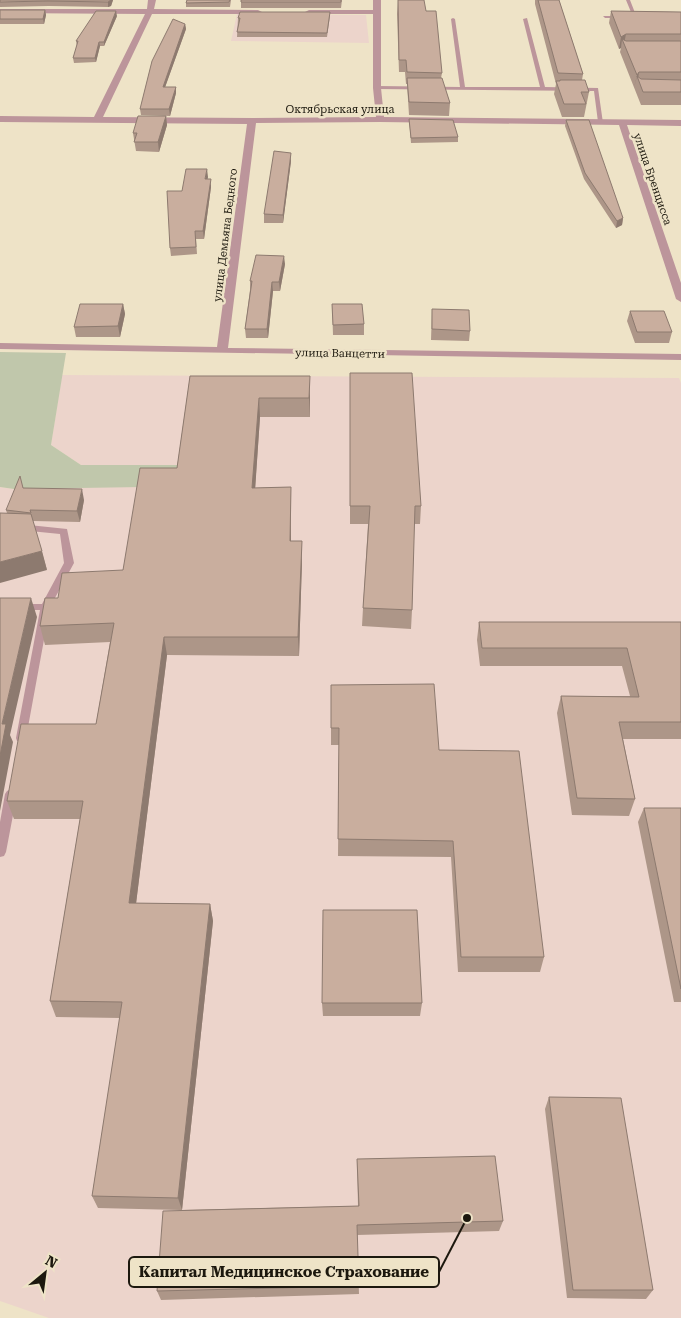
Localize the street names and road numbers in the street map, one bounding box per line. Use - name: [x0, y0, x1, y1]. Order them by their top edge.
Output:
- street label: Октябрьская улица: [285, 103, 395, 116]
- street label: улица Бренцисса: [631, 131, 674, 227]
- street label: улица Демьяна Бедного: [211, 167, 240, 303]
- street label: улица Ванцетти: [295, 346, 385, 361]

